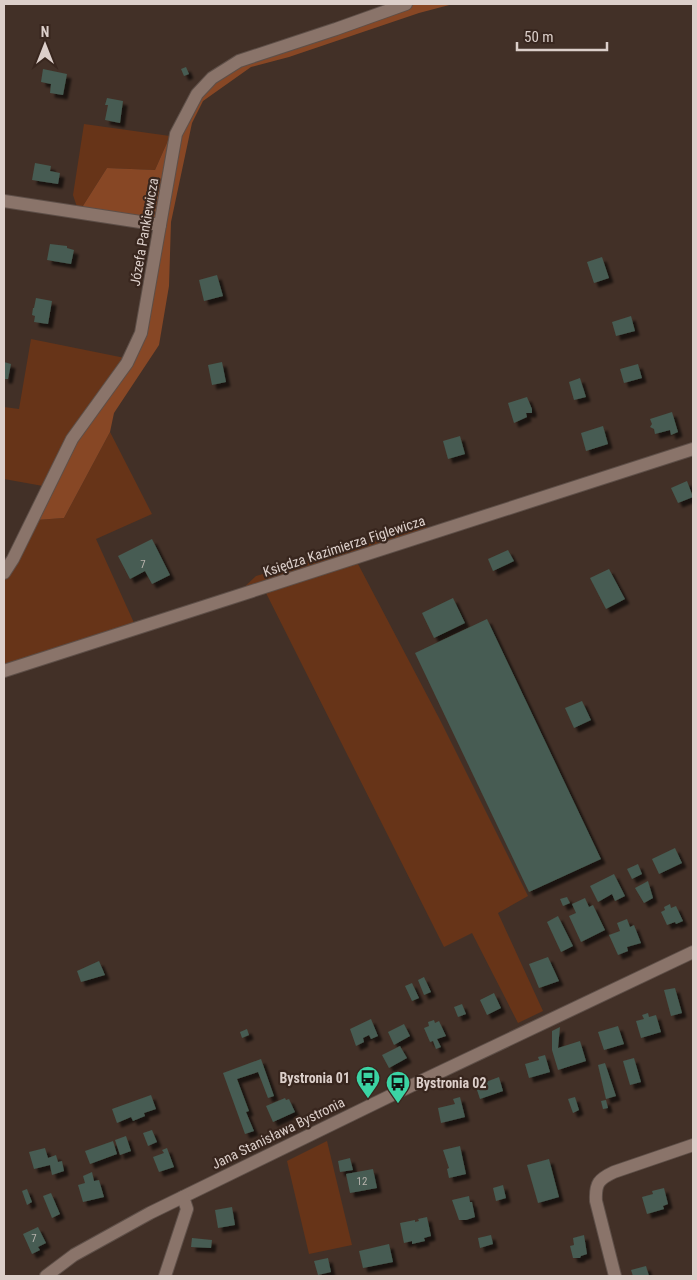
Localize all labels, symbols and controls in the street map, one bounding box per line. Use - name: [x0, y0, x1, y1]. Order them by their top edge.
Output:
- north arrow: [20, 20, 70, 70]
- scale bar: [517, 20, 607, 52]
- text: N: [41, 24, 49, 40]
- text: 50 m: [524, 28, 554, 46]
- street label: Józefa Pankiewicza: [127, 177, 161, 287]
- street label: Księdza Kazimierza Figlewicza: [261, 512, 427, 580]
- house number: 7: [140, 558, 146, 571]
- bus stop icon: Bystronia 01: [355, 1065, 381, 1099]
- place label: Bystronia 01: [280, 1070, 350, 1086]
- bus stop icon: Bystronia 02: [385, 1070, 411, 1104]
- place label: Bystronia 02: [416, 1075, 487, 1091]
- street label: Jana Stanisława Bystronia: [209, 1094, 347, 1172]
- house number: 12: [357, 1175, 367, 1188]
- house number: 7: [31, 1232, 37, 1245]

